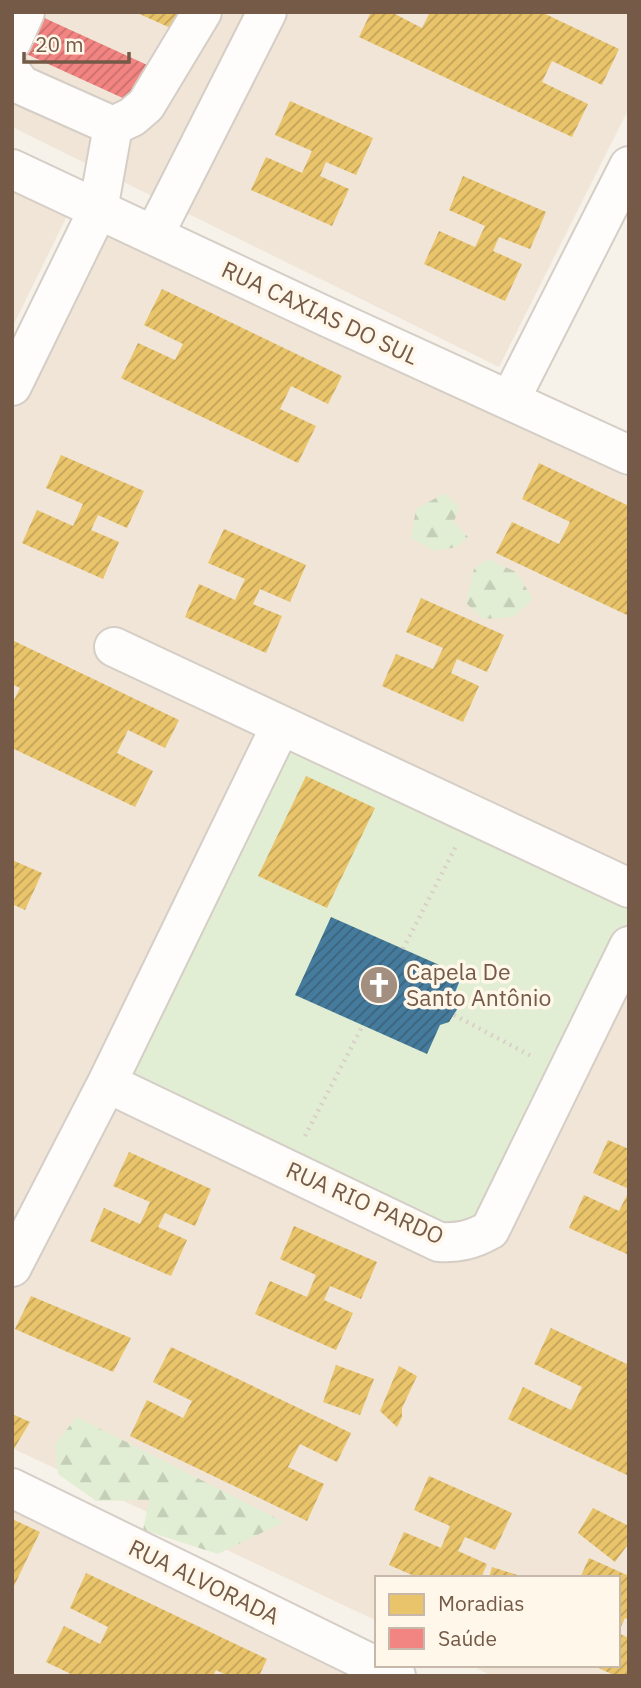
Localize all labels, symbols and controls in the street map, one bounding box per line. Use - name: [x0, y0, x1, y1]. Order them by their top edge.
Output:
- scale bar: [24, 21, 130, 65]
- text: 20 m: [35, 30, 84, 58]
- street label: RUA CAXIAS DO SUL: [217, 253, 424, 371]
- place label: Capela De Santo Antônio: [406, 956, 551, 1012]
- church icon: Capela De Santo Antônio: [358, 964, 400, 1006]
- street label: RUA RIO PARDO: [282, 1154, 449, 1250]
- street label: RUA ALVORADA: [124, 1532, 285, 1631]
- legend: [375, 1576, 620, 1667]
- text: Moradias: [438, 1589, 525, 1617]
- text: Saúde: [438, 1624, 497, 1652]

